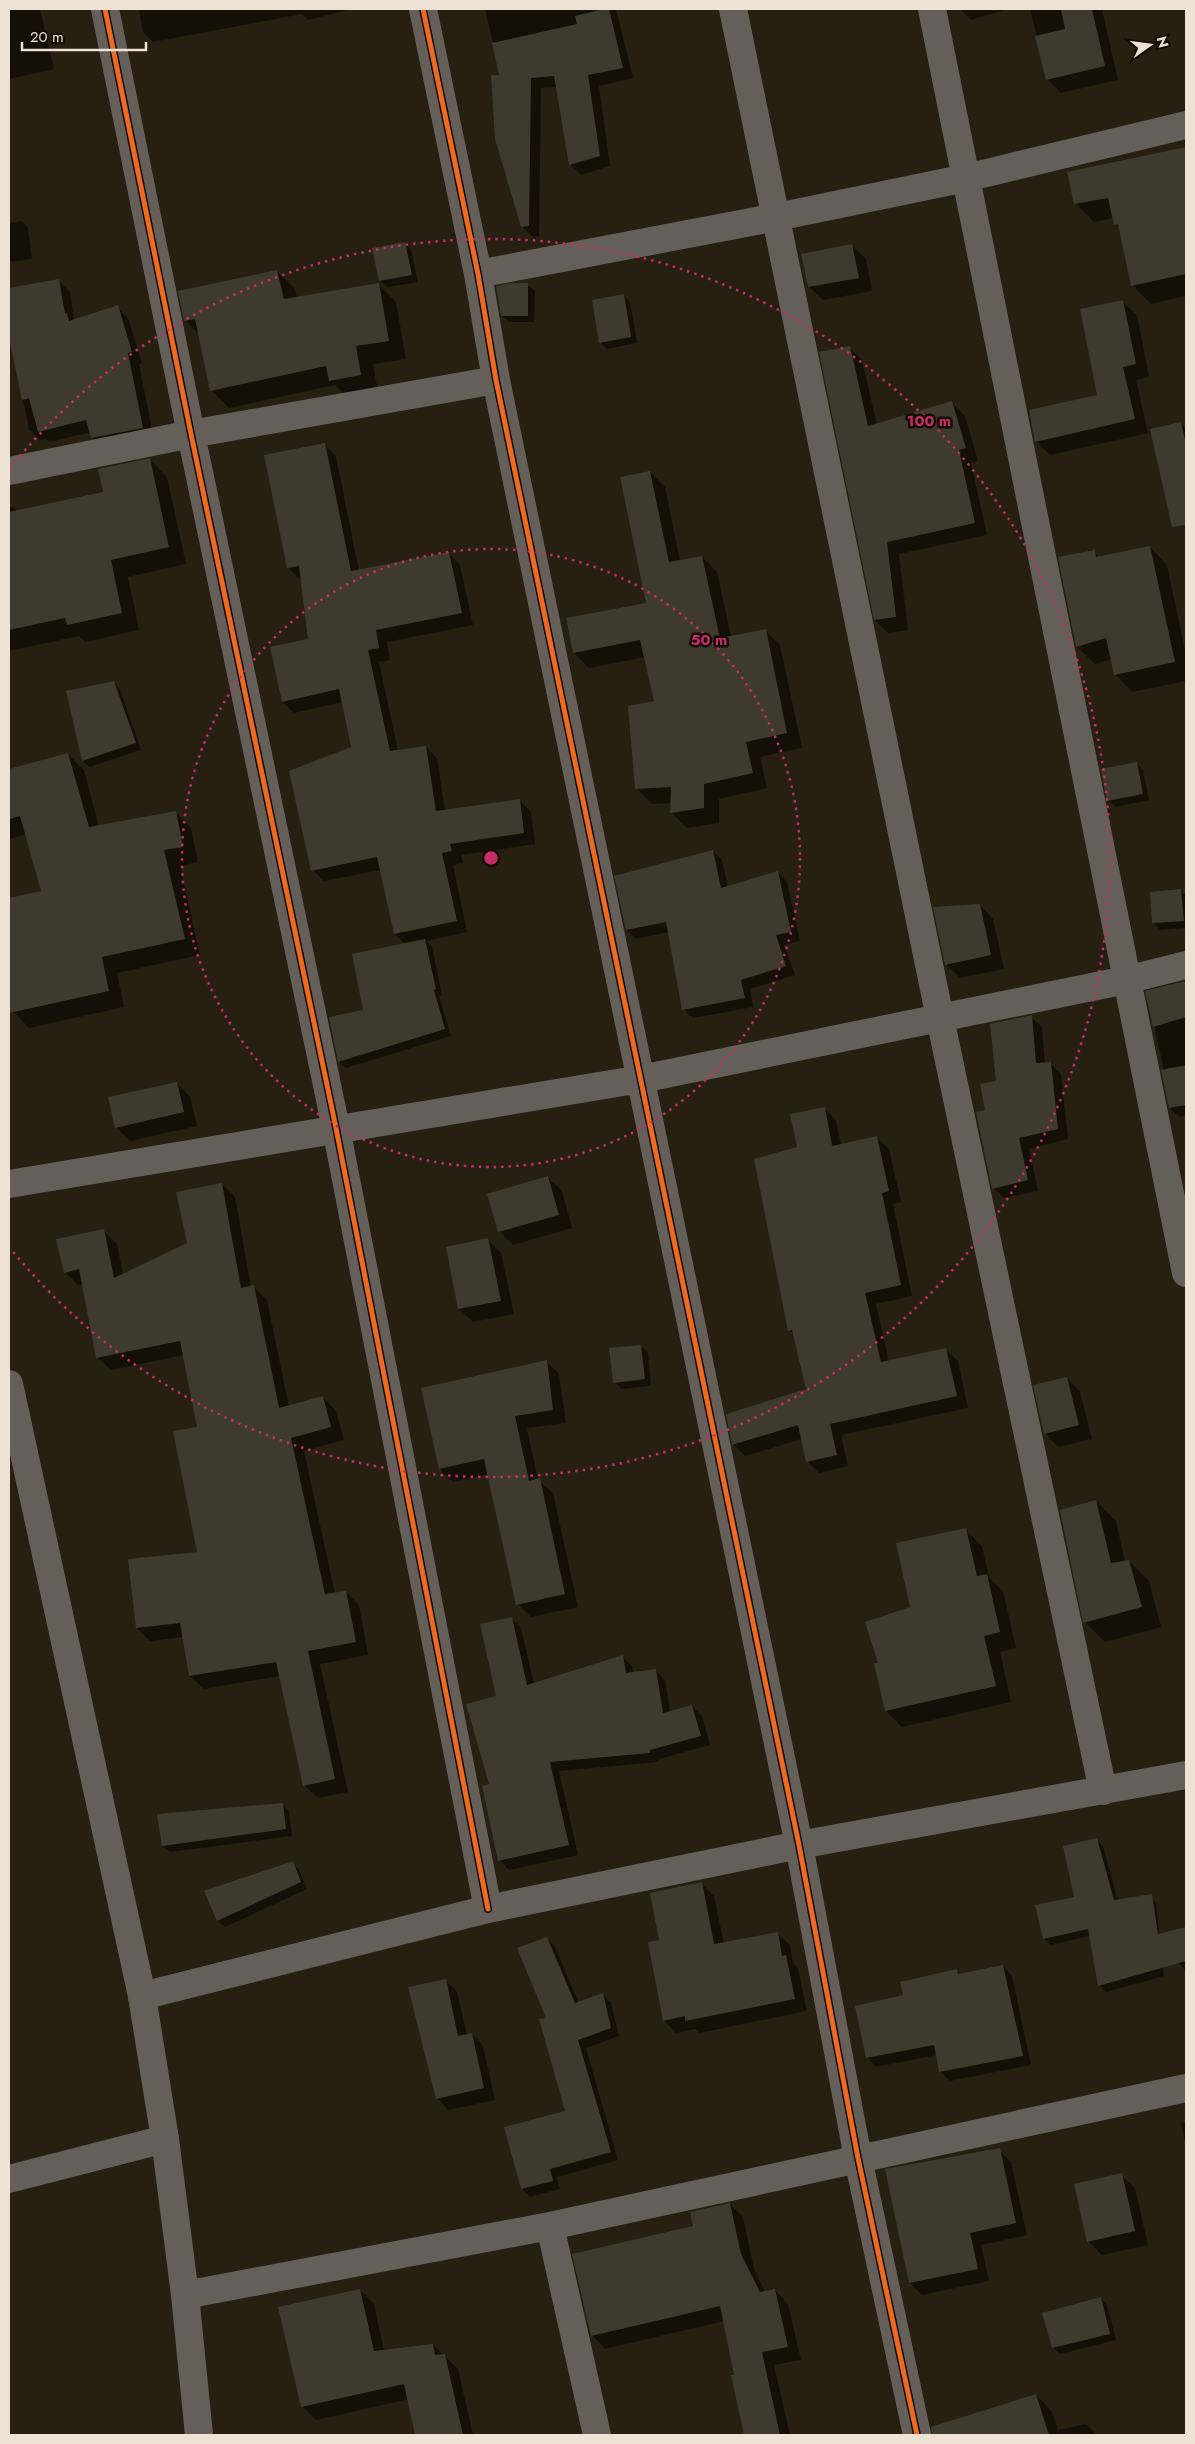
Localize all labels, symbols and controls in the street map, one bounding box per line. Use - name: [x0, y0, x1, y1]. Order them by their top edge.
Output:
- scale bar: [22, 20, 146, 52]
- north arrow: [1125, 20, 1175, 70]
- text: 20 m: [30, 26, 64, 48]
- text: N: [1152, 34, 1174, 50]
- text: 100 m: [907, 410, 951, 432]
- text: 50 m: [691, 629, 727, 651]
- centre of rings: [482, 849, 500, 867]

